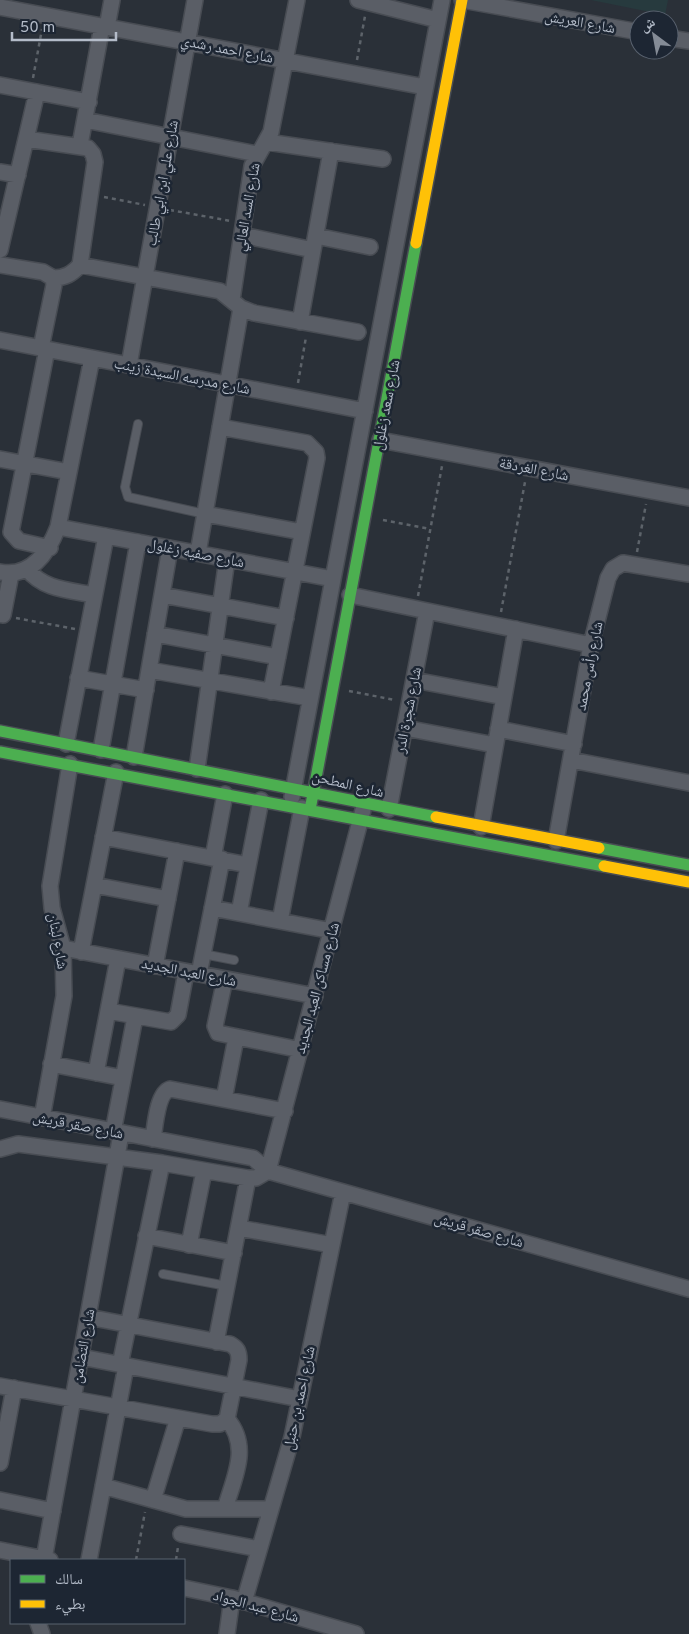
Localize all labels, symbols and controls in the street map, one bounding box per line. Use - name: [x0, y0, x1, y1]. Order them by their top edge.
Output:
- street label: شارع العريش: [543, 8, 617, 39]
- scale bar: [12, 10, 116, 42]
- north arrow: [629, 10, 679, 60]
- text: ش: [637, 14, 659, 36]
- text: 50 m: [20, 19, 55, 38]
- street label: شارع احمد رشدي: [179, 32, 275, 70]
- street label: شارع علي ابن ابي طالب: [143, 119, 185, 248]
- street label: شارع السد العالي: [231, 161, 266, 253]
- street label: شارع مدرسه السيدة زينب: [112, 355, 252, 400]
- street label: شارع سعد زغلول: [369, 358, 406, 452]
- street label: شارع الغردقة: [497, 454, 570, 487]
- street label: شارع صفيه زغلول: [146, 536, 246, 573]
- street label: شارع رأس محمد: [572, 620, 608, 712]
- street label: شارع شجرة الدر: [392, 666, 427, 756]
- street label: شارع المطحن: [310, 768, 386, 803]
- street label: شارع لبنان: [42, 912, 71, 971]
- street label: شارع مساكن العبد الجديد: [292, 920, 345, 1056]
- street label: شارع العبد الجديد: [140, 955, 238, 992]
- street label: شارع صقر قريش: [31, 1108, 125, 1145]
- street label: شارع صقر قريش: [432, 1210, 526, 1253]
- street label: شارع التضامن: [69, 1307, 100, 1385]
- street label: شارع احمد بن حنبل: [280, 1345, 321, 1452]
- legend: [10, 1559, 185, 1624]
- text: سالك: [55, 1571, 83, 1590]
- street label: شارع عبد الجواد: [211, 1587, 301, 1628]
- text: بطيء: [55, 1596, 85, 1616]

